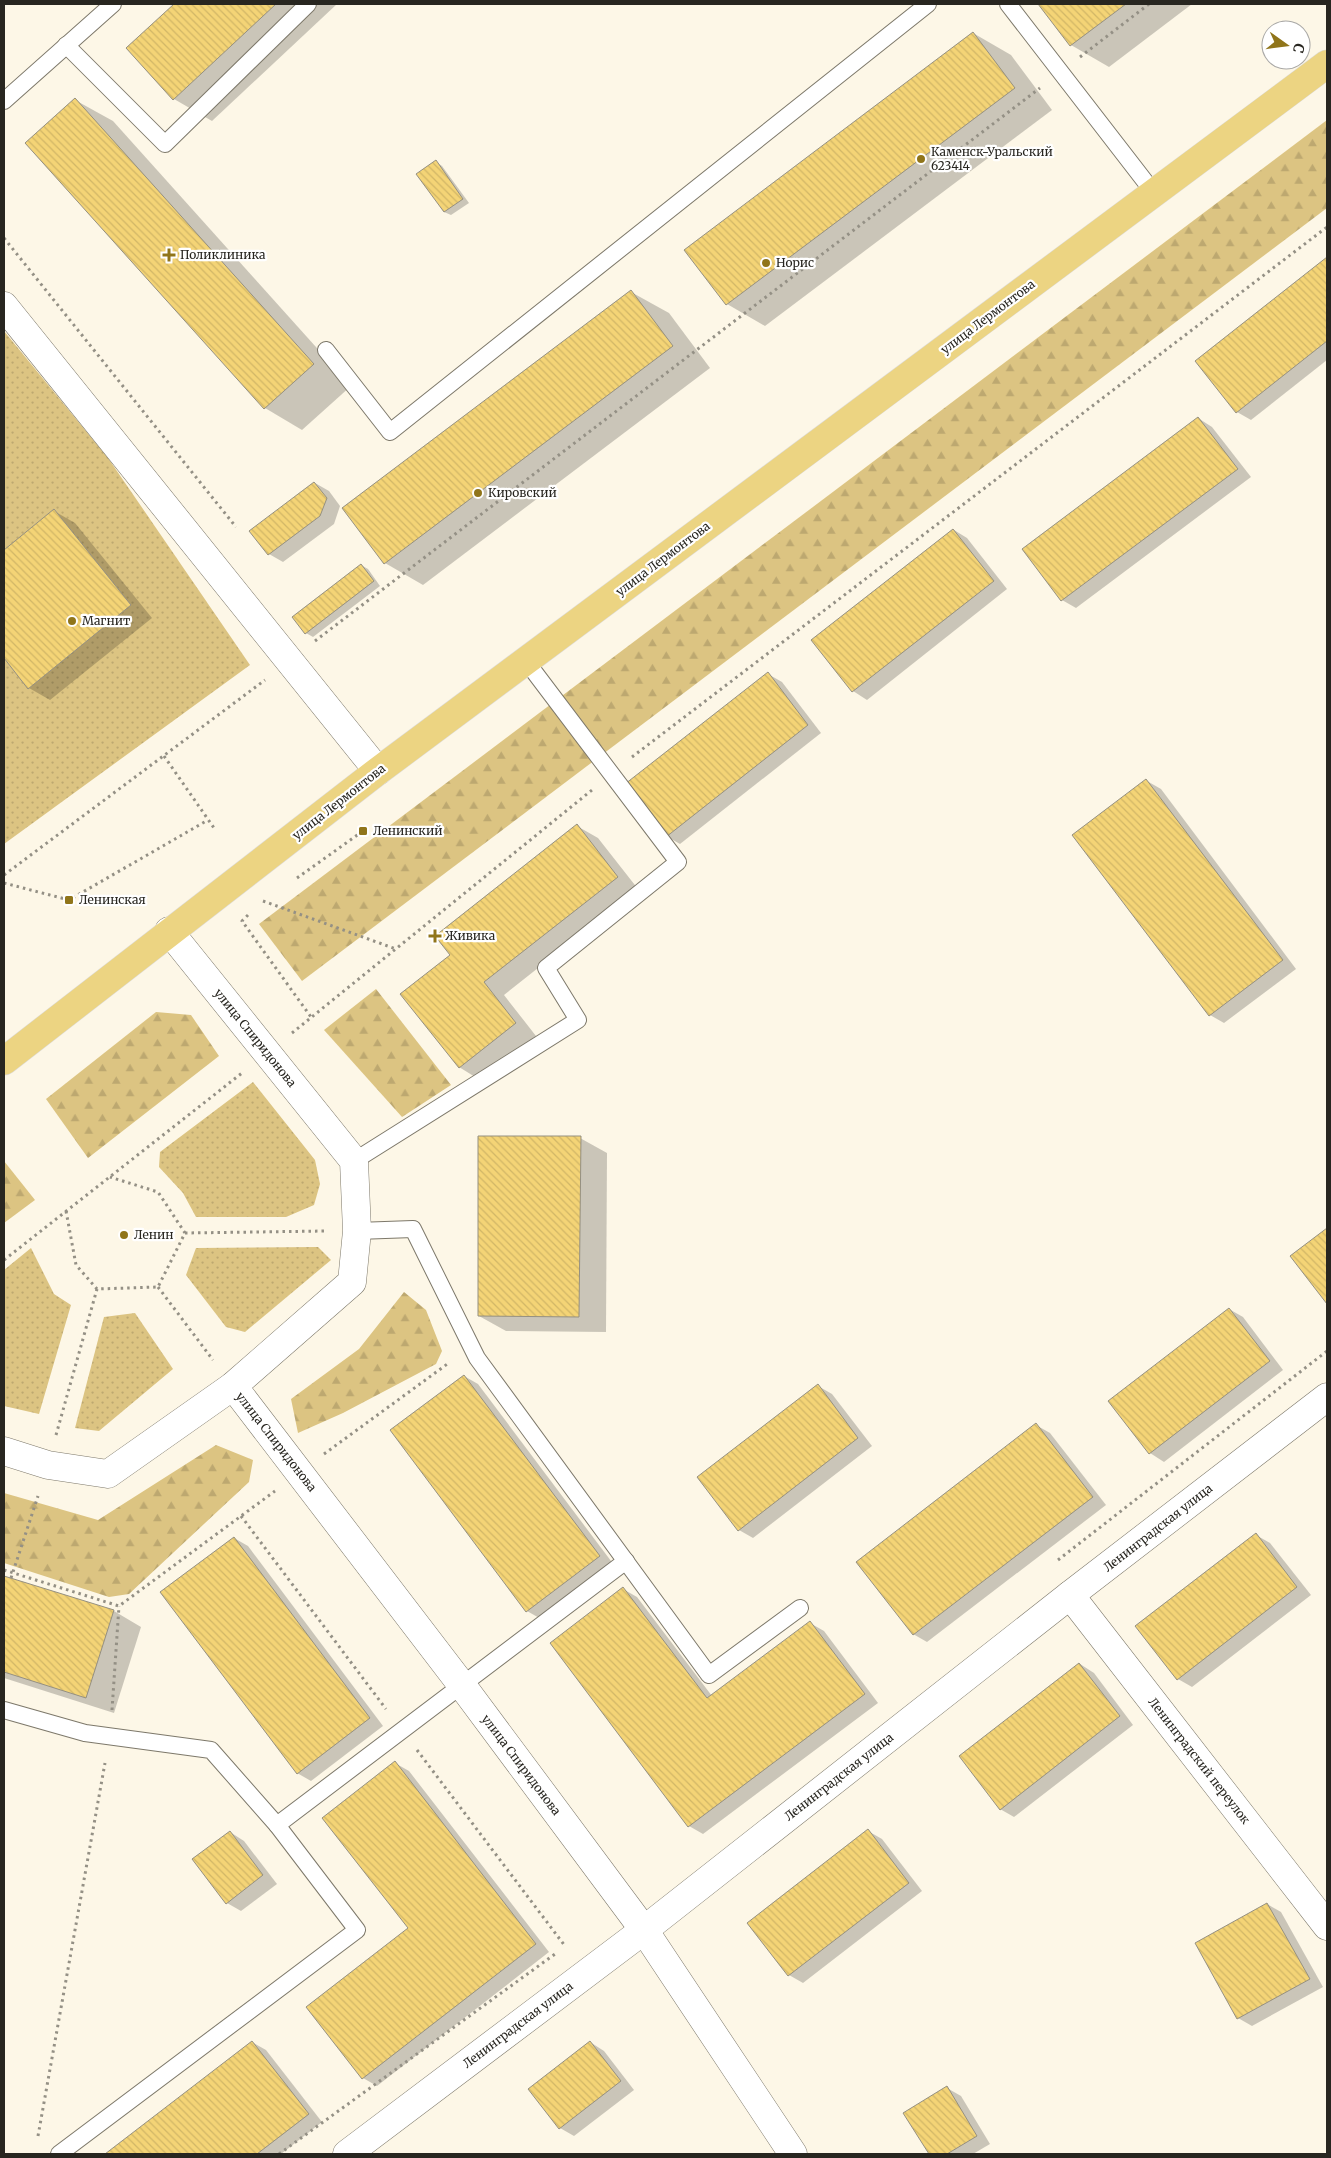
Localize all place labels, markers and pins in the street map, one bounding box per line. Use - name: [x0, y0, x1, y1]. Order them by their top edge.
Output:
- place label: Каменск-Уральский 623414: [931, 144, 1053, 173]
- marker: Каменск-Уральский 623414: [915, 153, 927, 165]
- place label: Поликлиника: [180, 247, 266, 262]
- marker: Поликлиника: [162, 248, 176, 262]
- place label: Норис: [776, 255, 814, 270]
- marker: Норис: [760, 257, 772, 269]
- place label: Кировский: [488, 485, 557, 500]
- marker: Кировский: [472, 487, 484, 499]
- place label: Магнит: [82, 613, 130, 628]
- marker: Магнит: [66, 615, 78, 627]
- place label: Ленинский: [373, 823, 443, 838]
- marker: Ленинский: [357, 825, 369, 837]
- place label: Ленинская: [79, 892, 146, 907]
- marker: Ленинская: [63, 894, 75, 906]
- place label: Живика: [445, 928, 496, 943]
- marker: Живика: [429, 930, 441, 942]
- place label: Ленин: [134, 1227, 173, 1242]
- marker: Ленин: [118, 1229, 130, 1241]

